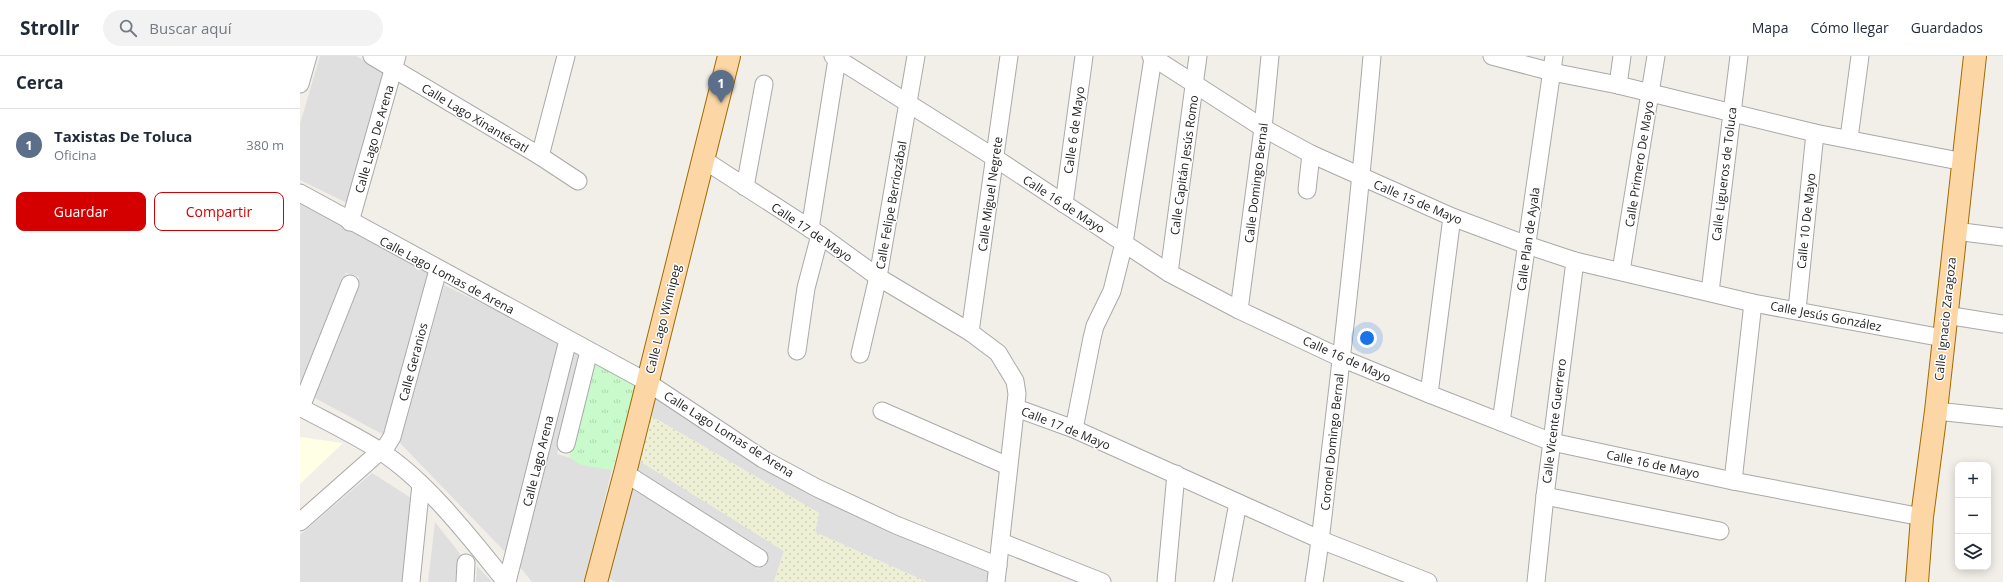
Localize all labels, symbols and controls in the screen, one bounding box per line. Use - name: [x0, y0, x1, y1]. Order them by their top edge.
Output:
- search box: [103, 10, 383, 46]
- text: Strollr: [20, 15, 79, 41]
- icon: search: [117, 17, 139, 39]
- text: Buscar aquí: [149, 18, 231, 38]
- text: Mapa: [1752, 18, 1788, 37]
- text: Cómo llegar: [1810, 18, 1889, 37]
- text: Guardados: [1911, 18, 1983, 37]
- pin: 1: [708, 70, 734, 103]
- text: Cerca: [16, 71, 64, 94]
- street label: Calle Lago Xinantécatl: [418, 79, 532, 157]
- street label: Calle Lago De Arena: [350, 83, 398, 195]
- street label: Calle 6 de Mayo: [1059, 85, 1089, 175]
- street label: Calle Capitán Jesús Romo: [1166, 94, 1202, 236]
- street label: Calle Primero De Mayo: [1621, 100, 1657, 228]
- street label: Calle Ligueros de Toluca: [1707, 106, 1741, 242]
- street label: Calle Domingo Bernal: [1240, 122, 1272, 244]
- text: Taxistas De Toluca: [54, 126, 192, 146]
- street label: Calle Miguel Negrete: [974, 135, 1007, 252]
- text: 1: [25, 136, 33, 154]
- text: 380 m: [246, 136, 284, 154]
- street label: Calle Felipe Berriozábal: [871, 139, 911, 271]
- text: Oficina: [54, 146, 96, 164]
- street label: Calle 16 de Mayo: [1020, 171, 1108, 237]
- street label: Calle 10 De Mayo: [1793, 172, 1819, 270]
- street label: Calle 15 de Mayo: [1371, 176, 1465, 228]
- street label: Calle Plan de Ayala: [1512, 186, 1544, 292]
- button: Guardar: [16, 192, 146, 231]
- button: Compartir: [154, 192, 284, 231]
- street label: Calle 17 de Mayo: [768, 198, 856, 266]
- street label: Calle Lago Lomas de Arena: [377, 232, 517, 318]
- street label: Calle Ignacio Zaragoza: [1930, 256, 1960, 382]
- street label: Calle Lago Winnipeg: [641, 262, 685, 376]
- street label: Calle Jesús González: [1769, 297, 1883, 335]
- street label: Calle Geranios: [394, 321, 432, 403]
- your location: [1357, 328, 1377, 348]
- street label: Calle 16 de Mayo: [1300, 332, 1394, 386]
- street label: Calle Vicente Guerrero: [1538, 358, 1570, 484]
- street label: Coronel Domingo Bernal: [1316, 373, 1348, 511]
- street label: Calle Lago Lomas de Arena: [661, 387, 797, 481]
- street label: Calle 17 de Mayo: [1019, 402, 1113, 454]
- street label: Calle Lago Arena: [518, 414, 558, 508]
- street label: Calle 16 de Mayo: [1605, 446, 1701, 482]
- map controls: [1955, 462, 1991, 570]
- button: +: [1955, 462, 1991, 498]
- button: −: [1955, 498, 1991, 534]
- button: layers: [1955, 534, 1991, 570]

